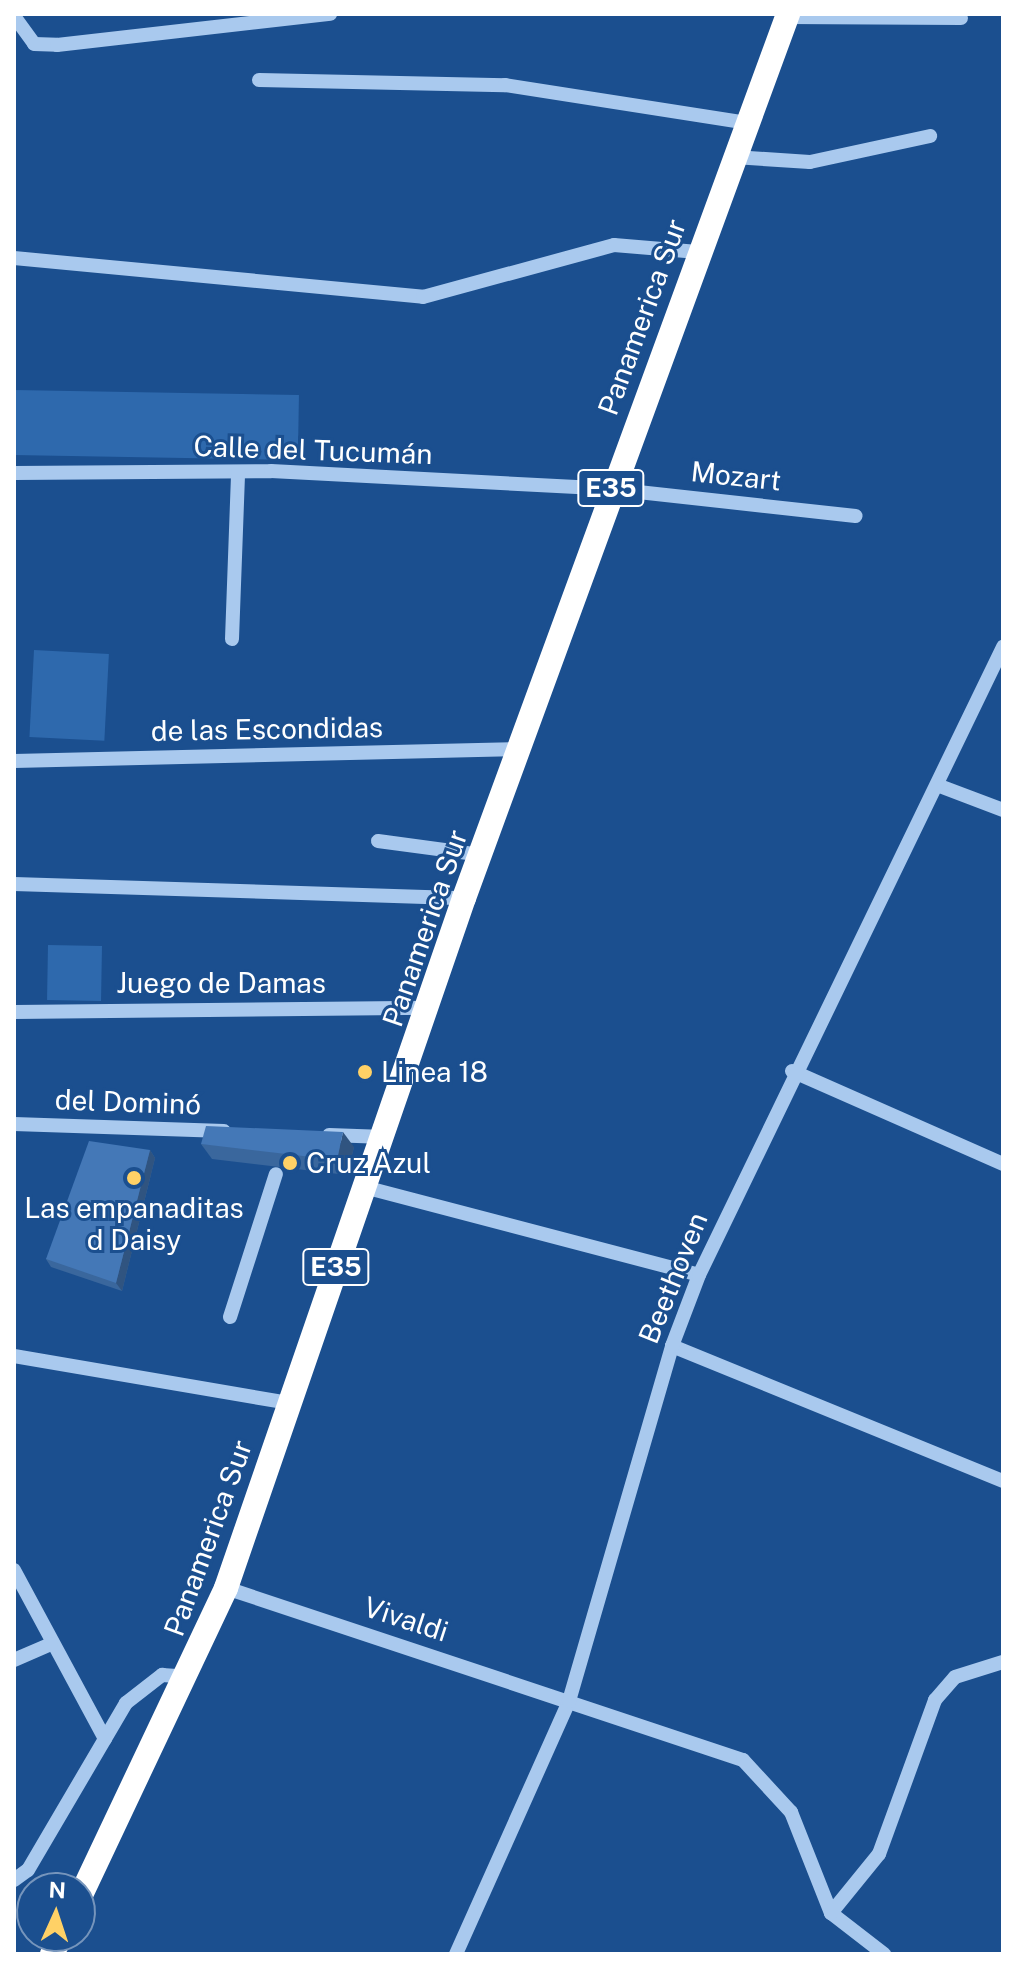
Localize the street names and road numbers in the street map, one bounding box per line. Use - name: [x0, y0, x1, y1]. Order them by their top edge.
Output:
- street label: Panamerica Sur: [591, 214, 693, 420]
- street label: Calle del Tucumán: [193, 429, 433, 471]
- street label: Mozart: [689, 455, 783, 497]
- road number: E35: [577, 466, 645, 510]
- street label: de las Escondidas: [151, 710, 383, 748]
- street label: Panamerica Sur: [376, 825, 474, 1031]
- street label: Juego de Damas: [116, 966, 326, 1000]
- street label: del Dominó: [54, 1083, 202, 1121]
- street label: Beethoven: [632, 1208, 714, 1348]
- road number: E35: [302, 1245, 370, 1289]
- street label: Panamerica Sur: [157, 1435, 259, 1641]
- street label: Vivaldi: [360, 1590, 452, 1648]

